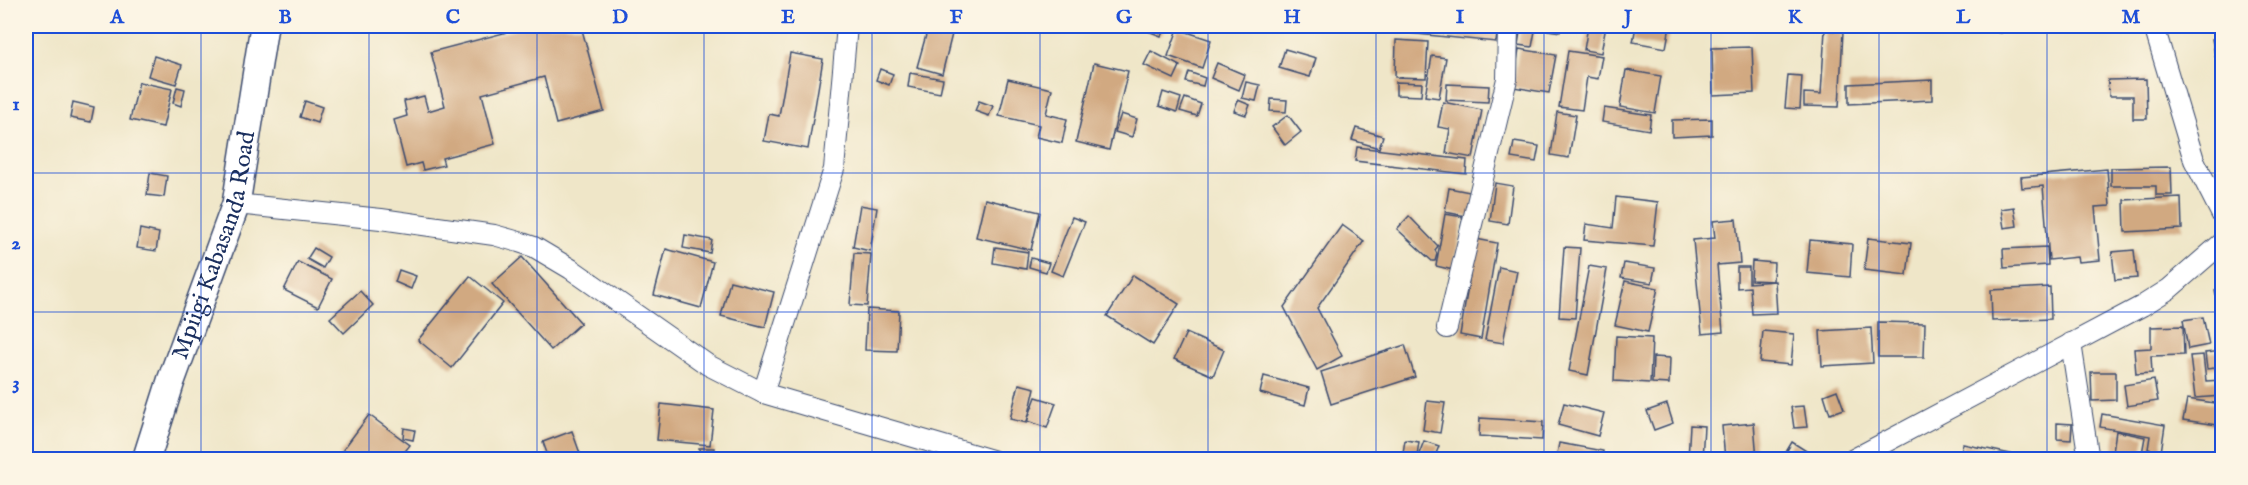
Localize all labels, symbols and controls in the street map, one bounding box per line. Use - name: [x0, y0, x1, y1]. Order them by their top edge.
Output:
- text: A: [109, 5, 125, 30]
- text: B: [278, 5, 292, 30]
- text: C: [446, 5, 460, 30]
- text: D: [612, 5, 628, 30]
- text: E: [781, 5, 795, 30]
- text: F: [950, 5, 963, 30]
- text: G: [1116, 5, 1133, 30]
- text: H: [1283, 5, 1301, 30]
- text: I: [1456, 5, 1465, 30]
- text: J: [1621, 5, 1633, 30]
- text: K: [1788, 5, 1804, 30]
- text: L: [1956, 5, 1971, 30]
- text: M: [2122, 5, 2141, 30]
- text: 1: [12, 92, 20, 117]
- street label: Mpiigi Kabasanda Road: [165, 129, 263, 364]
- text: 2: [11, 231, 21, 256]
- text: 3: [12, 371, 20, 396]

